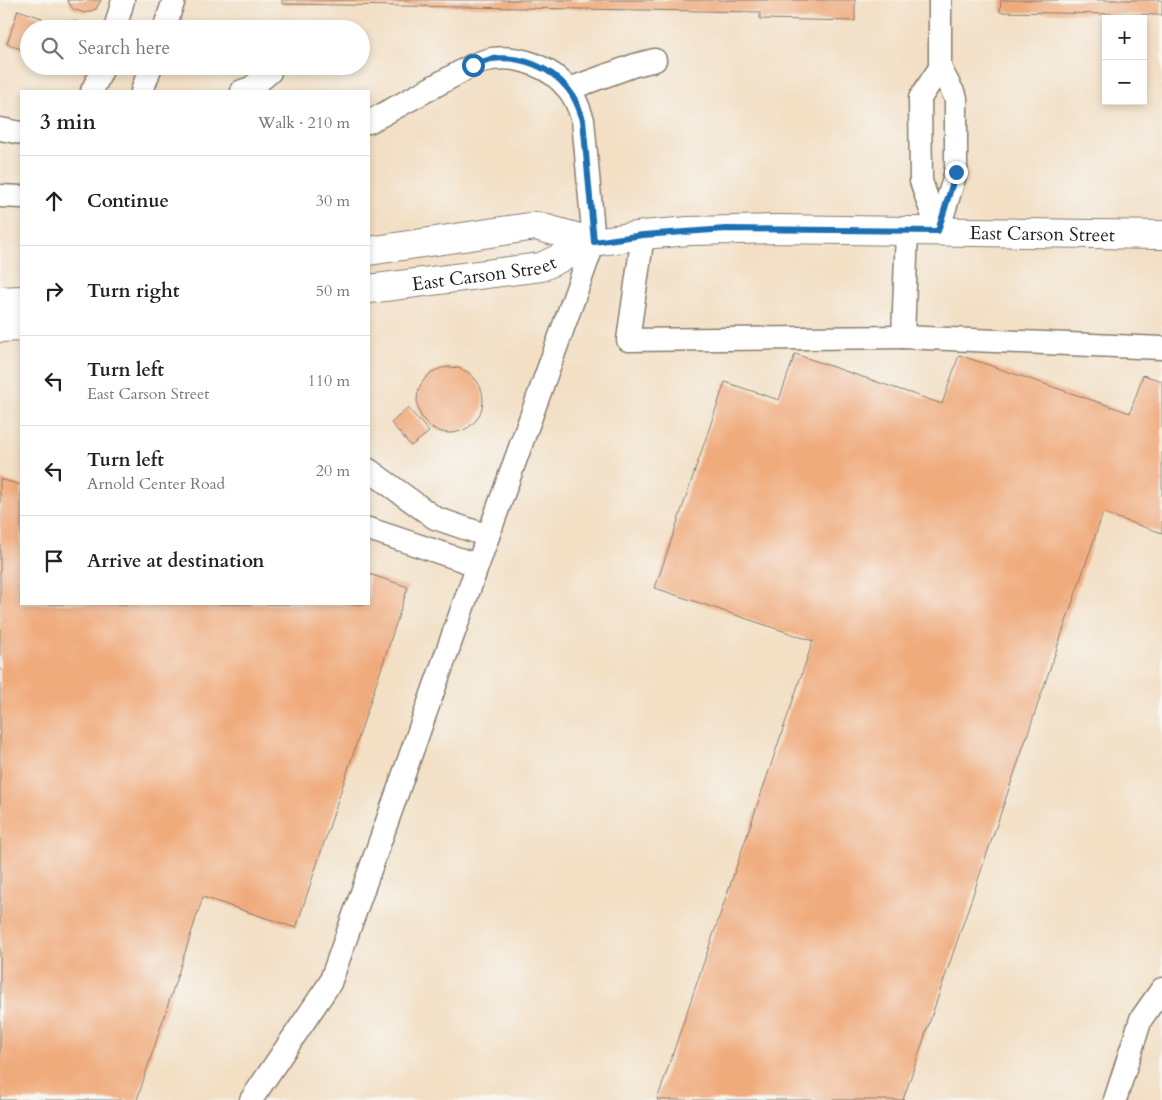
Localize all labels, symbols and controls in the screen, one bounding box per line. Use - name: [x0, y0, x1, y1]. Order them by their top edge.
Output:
- map controls: [1102, 15, 1147, 105]
- button: +: [1102, 15, 1147, 60]
- search box: [20, 20, 370, 75]
- icon: search: [38, 34, 66, 62]
- text: Search here: [78, 35, 170, 61]
- route start: [462, 54, 485, 77]
- button: −: [1102, 60, 1147, 105]
- text: 3 min: [40, 108, 96, 137]
- text: Walk · 210 m: [258, 112, 350, 134]
- route end: [945, 161, 968, 184]
- icon: ahead: [40, 187, 68, 215]
- text: Continue: [87, 188, 169, 214]
- text: 30 m: [316, 190, 350, 212]
- street label: East Carson Street: [969, 220, 1115, 248]
- street label: East Carson Street: [410, 250, 561, 297]
- icon: right: [40, 277, 68, 305]
- text: Turn right: [87, 278, 179, 304]
- text: 50 m: [316, 280, 350, 302]
- text: Turn left: [87, 357, 164, 383]
- icon: left: [40, 367, 68, 395]
- text: 110 m: [308, 370, 350, 392]
- text: East Carson Street: [87, 383, 209, 405]
- text: Turn left: [87, 447, 164, 473]
- icon: left: [40, 457, 68, 485]
- text: 20 m: [316, 460, 350, 482]
- text: Arnold Center Road: [87, 473, 225, 495]
- icon: arrive: [40, 547, 68, 575]
- text: Arrive at destination: [87, 548, 264, 574]

